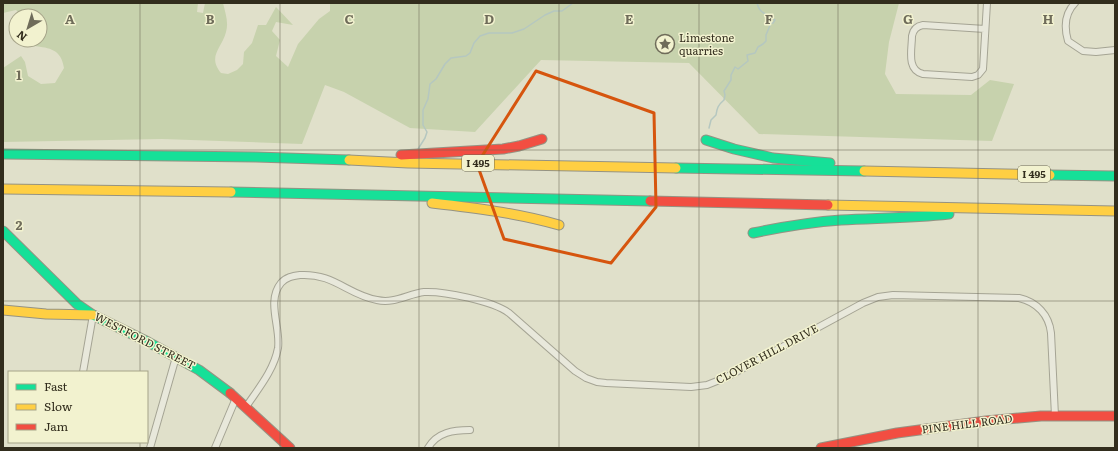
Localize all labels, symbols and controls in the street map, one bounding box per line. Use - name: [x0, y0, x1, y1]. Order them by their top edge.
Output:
- north arrow: [8, 8, 48, 48]
- text: A: [65, 9, 75, 28]
- text: B: [206, 9, 215, 28]
- text: C: [344, 9, 354, 28]
- text: D: [484, 9, 494, 28]
- text: E: [625, 9, 634, 28]
- text: F: [765, 9, 773, 28]
- text: G: [903, 9, 913, 28]
- text: H: [1043, 9, 1054, 28]
- text: N: [13, 28, 30, 46]
- place label: Limestone quarries: [679, 29, 735, 58]
- place icon: Limestone quarries: [654, 33, 676, 55]
- text: 1: [16, 65, 22, 84]
- road number: I 495: [462, 155, 494, 171]
- road number: I 495: [1018, 166, 1050, 182]
- text: 2: [16, 215, 23, 234]
- street label: WESTFORD STREET: [92, 308, 199, 373]
- street label: CLOVER HILL DRIVE: [713, 319, 821, 387]
- legend: [8, 371, 148, 443]
- text: Fast: [44, 377, 68, 395]
- text: Slow: [44, 397, 73, 415]
- street label: PINE HILL ROAD: [921, 410, 1013, 437]
- text: Jam: [44, 417, 69, 435]

